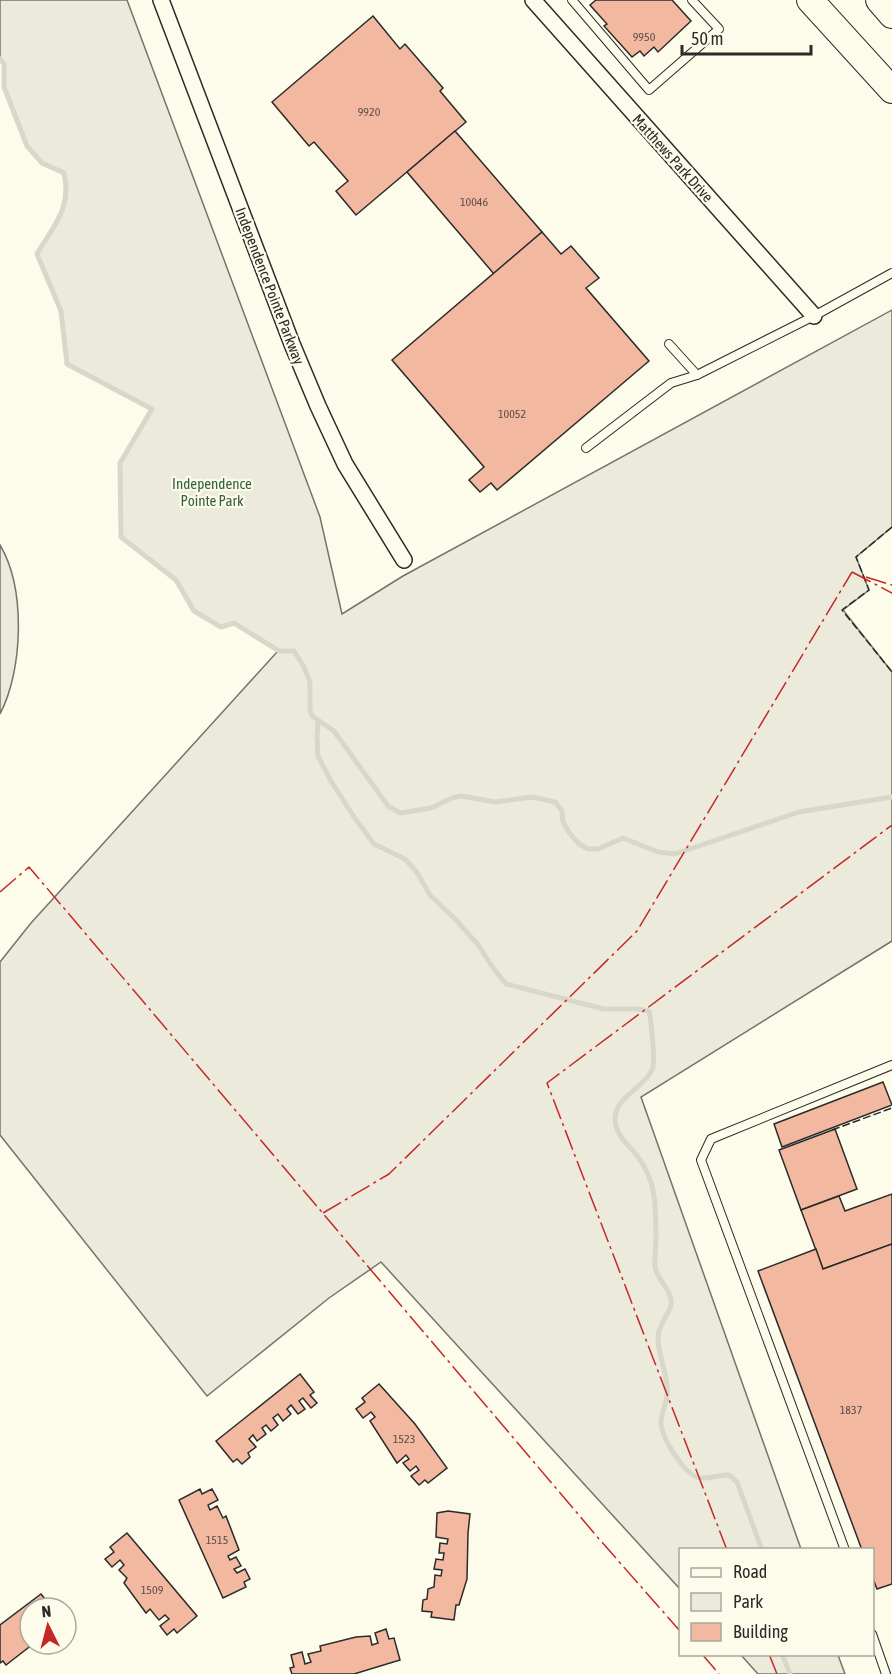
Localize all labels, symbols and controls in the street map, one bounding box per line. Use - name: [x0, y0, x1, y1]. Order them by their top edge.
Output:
- scale bar: [682, 18, 811, 56]
- text: 50 m: [691, 28, 723, 49]
- house number: 9950: [633, 30, 656, 44]
- house number: 9920: [358, 105, 381, 119]
- street label: Matthews Park Drive: [629, 111, 717, 205]
- house number: 10046: [460, 195, 488, 209]
- street label: Independence Pointe Parkway: [232, 205, 308, 367]
- house number: 10052: [498, 407, 526, 421]
- park label: Independence Pointe Park: [172, 475, 252, 509]
- house number: 1837: [840, 1403, 863, 1417]
- house number: 1523: [393, 1432, 415, 1446]
- house number: 1515: [206, 1533, 228, 1547]
- legend: [679, 1548, 874, 1656]
- text: Road: [733, 1561, 767, 1582]
- house number: 1509: [141, 1583, 164, 1597]
- text: Park: [733, 1591, 763, 1612]
- north arrow: [18, 1596, 78, 1656]
- text: N: [41, 1602, 52, 1621]
- text: Building: [733, 1621, 788, 1642]

